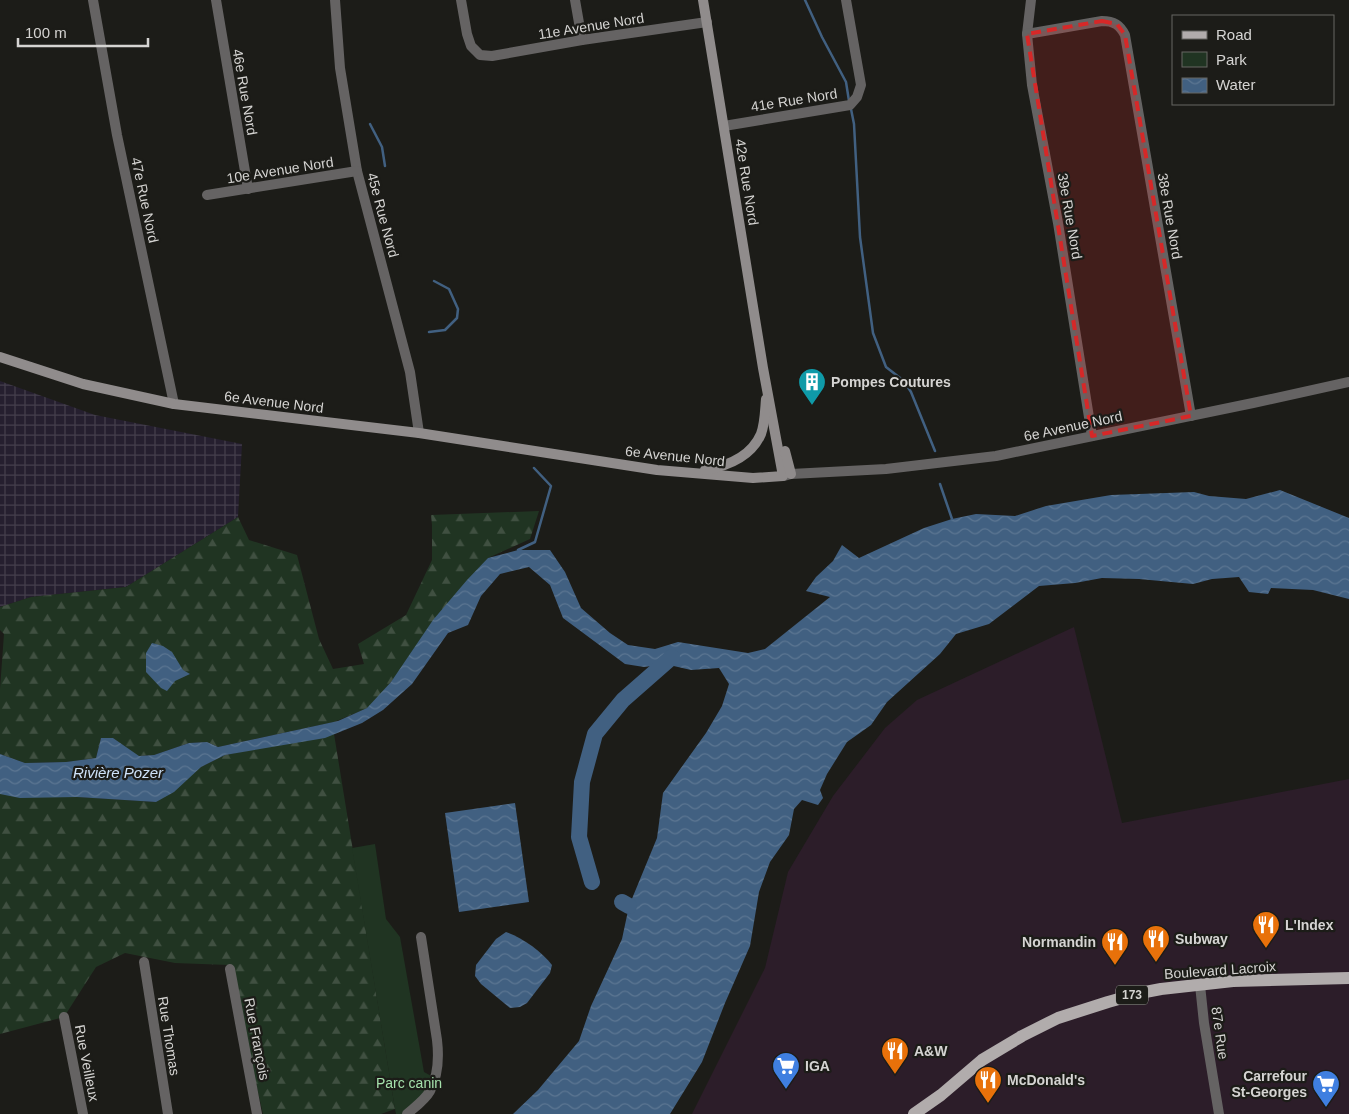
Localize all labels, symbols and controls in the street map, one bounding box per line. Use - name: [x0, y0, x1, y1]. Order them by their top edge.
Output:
- street label: 11e Avenue Nord: [537, 10, 645, 42]
- scale bar: [18, 15, 148, 47]
- legend: [1172, 15, 1334, 105]
- text: 100 m: [25, 24, 67, 41]
- text: Road: [1216, 26, 1252, 43]
- street label: 46e Rue Nord: [230, 48, 260, 136]
- text: Park: [1216, 51, 1247, 68]
- text: Water: [1216, 76, 1255, 93]
- street label: 41e Rue Nord: [750, 85, 838, 115]
- street label: 42e Rue Nord: [732, 138, 762, 226]
- street label: 10e Avenue Nord: [225, 154, 335, 186]
- street label: 47e Rue Nord: [128, 156, 162, 244]
- street label: 45e Rue Nord: [364, 171, 402, 259]
- street label: 39e Rue Nord: [1055, 172, 1085, 260]
- street label: 38e Rue Nord: [1155, 172, 1185, 260]
- building icon: Pompes Coutures: [797, 367, 827, 406]
- place label: Pompes Coutures: [831, 374, 951, 390]
- street label: 6e Avenue Nord: [223, 388, 325, 416]
- street label: 6e Avenue Nord: [1022, 408, 1124, 444]
- street label: 6e Avenue Nord: [624, 443, 726, 469]
- water label: Rivière Pozer: [73, 764, 164, 781]
- restaurant icon: L'Index: [1251, 910, 1281, 949]
- place label: L'Index: [1285, 917, 1334, 933]
- restaurant icon: Subway: [1141, 924, 1171, 963]
- restaurant icon: Normandin: [1100, 927, 1130, 966]
- place label: Subway: [1175, 931, 1228, 947]
- place label: Normandin: [1022, 934, 1096, 950]
- street label: Boulevard Lacroix: [1164, 958, 1276, 982]
- road number: 173: [1116, 986, 1148, 1004]
- street label: Rue Thomas: [155, 995, 183, 1077]
- street label: Rue François: [241, 997, 273, 1081]
- street label: 87e Rue: [1208, 1006, 1232, 1061]
- street label: Rue Veilleux: [72, 1023, 102, 1103]
- restaurant icon: A&W: [880, 1036, 910, 1075]
- place label: A&W: [914, 1043, 948, 1059]
- supermarket icon: IGA: [771, 1051, 801, 1090]
- place label: IGA: [805, 1058, 830, 1074]
- restaurant icon: McDonald's: [973, 1065, 1003, 1104]
- place label: Carrefour St-Georges: [1232, 1068, 1308, 1100]
- supermarket icon: Carrefour St-Georges: [1311, 1069, 1341, 1108]
- place label: McDonald's: [1007, 1072, 1085, 1088]
- park label: Parc canin: [376, 1075, 442, 1091]

